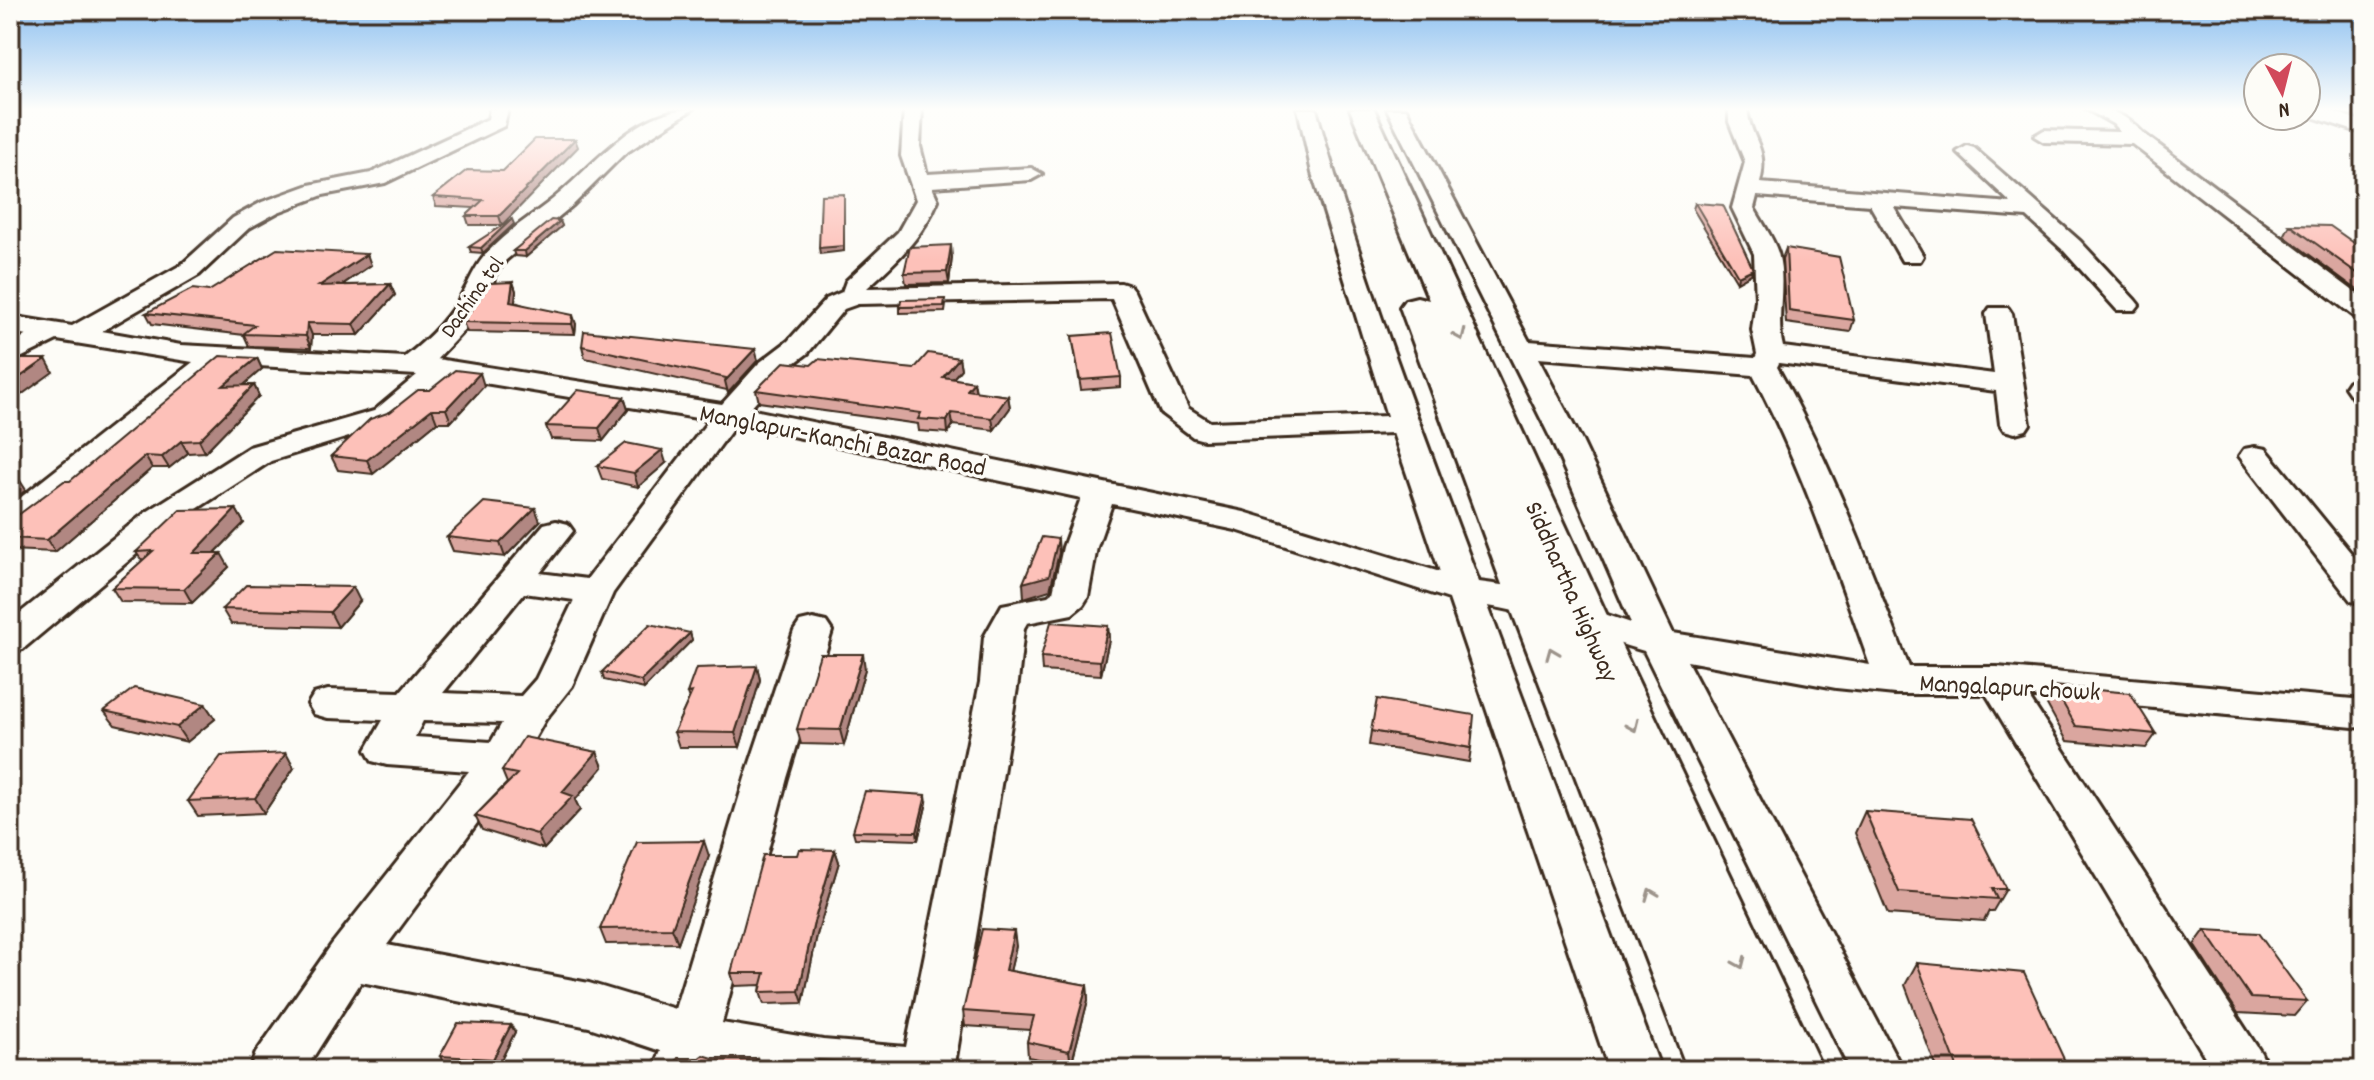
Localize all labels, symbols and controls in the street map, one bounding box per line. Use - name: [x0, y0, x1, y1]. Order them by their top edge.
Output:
- north arrow: [2242, 52, 2322, 132]
- text: N: [2277, 92, 2291, 124]
- street label: Dachina tol: [434, 251, 513, 345]
- one-way arrow: [1451, 326, 1467, 341]
- street label: Manglapur-Kanchi Bazar Road: [696, 397, 989, 488]
- street label: Siddhartha Highway: [1513, 496, 1627, 689]
- one-way arrow: [1546, 647, 1562, 661]
- street label: Mangalapur chowk: [1918, 666, 2101, 713]
- one-way arrow: [1623, 718, 1639, 732]
- one-way arrow: [1644, 888, 1660, 902]
- one-way arrow: [1730, 955, 1746, 969]

